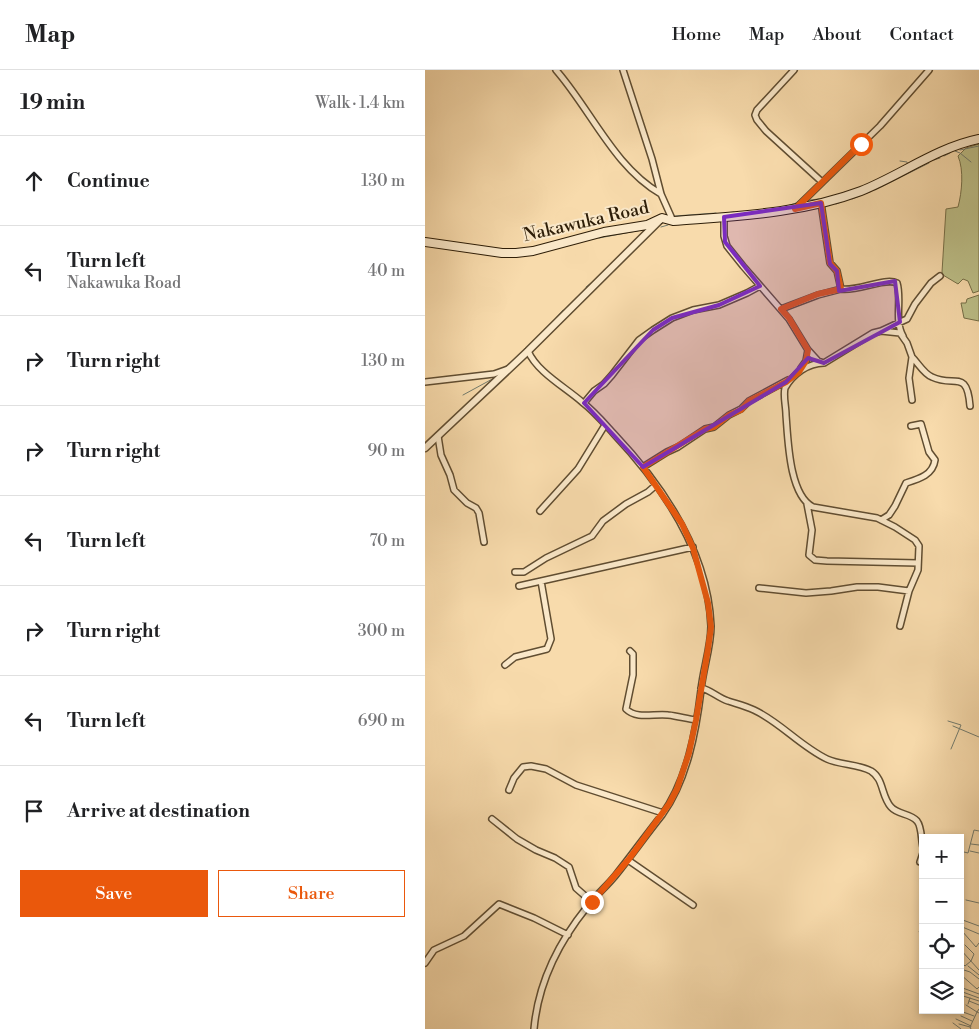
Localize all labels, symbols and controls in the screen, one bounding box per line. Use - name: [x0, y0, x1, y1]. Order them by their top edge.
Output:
- text: Map: [25, 20, 75, 50]
- text: Home: [672, 23, 721, 46]
- text: Map: [749, 23, 785, 46]
- text: About: [813, 23, 862, 46]
- text: Contact: [890, 23, 954, 46]
- text: 19 min: [20, 90, 85, 116]
- text: Walk · 1.4 km: [315, 93, 405, 113]
- route start: [850, 133, 873, 156]
- icon: ahead: [20, 167, 48, 195]
- text: Continue: [67, 169, 150, 193]
- text: 130 m: [361, 171, 405, 191]
- street label: Nakawuka Road: [521, 196, 652, 247]
- text: Turn left: [67, 249, 146, 273]
- icon: left: [20, 257, 48, 285]
- text: 40 m: [368, 261, 405, 281]
- text: Nakawuka Road: [67, 273, 181, 293]
- icon: right: [20, 347, 48, 375]
- text: Turn right: [67, 349, 160, 373]
- text: 130 m: [361, 351, 405, 371]
- icon: right: [20, 437, 48, 465]
- text: Turn right: [67, 439, 160, 463]
- text: 90 m: [367, 441, 405, 461]
- icon: left: [20, 527, 48, 555]
- text: Turn left: [67, 529, 146, 553]
- text: 70 m: [369, 531, 405, 551]
- icon: right: [20, 617, 48, 645]
- text: Turn right: [67, 619, 160, 643]
- text: 300 m: [358, 621, 405, 641]
- icon: left: [20, 707, 48, 735]
- text: Turn left: [67, 709, 146, 733]
- text: 690 m: [358, 711, 405, 731]
- icon: arrive: [20, 797, 48, 825]
- text: Arrive at destination: [67, 799, 250, 823]
- map controls: [919, 834, 964, 1014]
- button: +: [919, 834, 964, 879]
- button: Save: [20, 870, 208, 917]
- button: Share: [218, 870, 405, 917]
- button: −: [919, 879, 964, 924]
- route end: [581, 891, 604, 914]
- button: locate: [919, 924, 964, 969]
- button: layers: [919, 969, 964, 1014]

